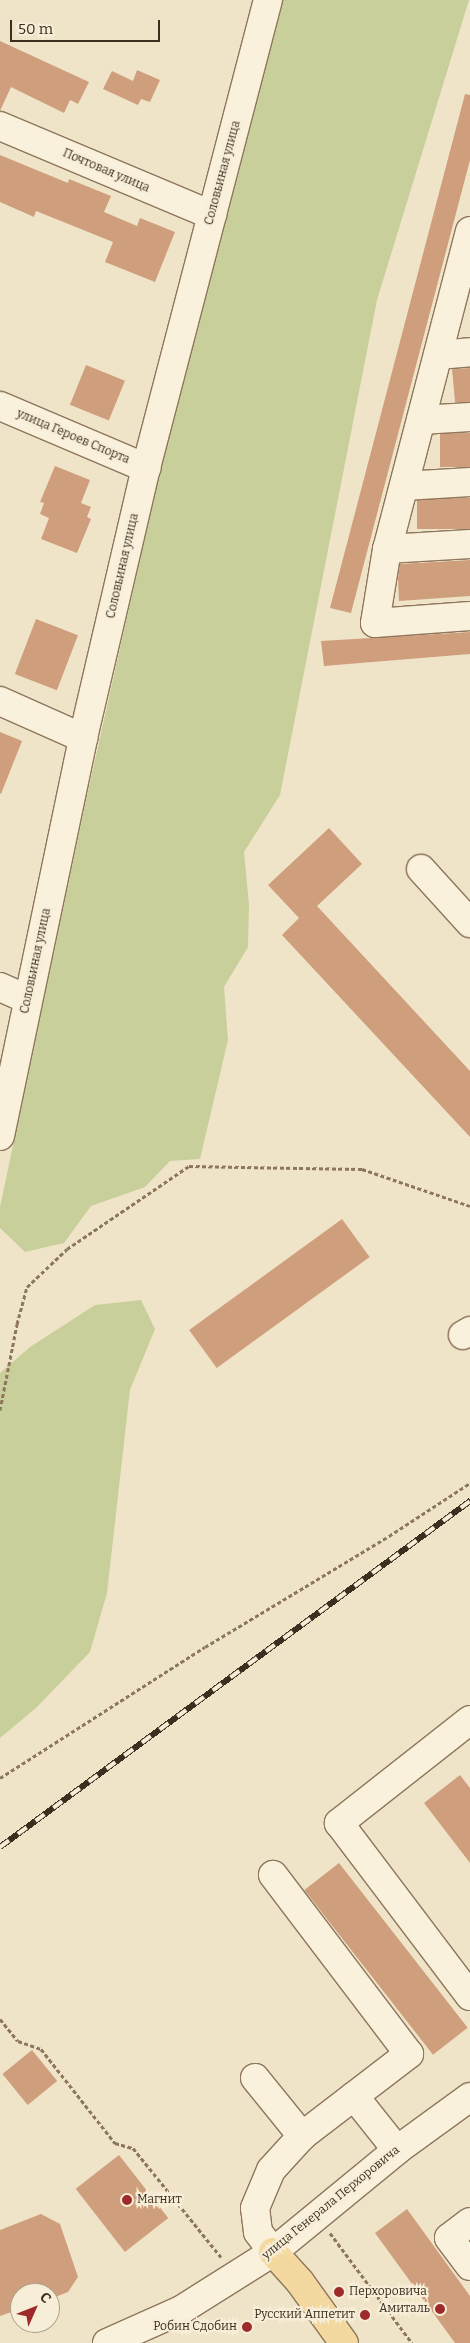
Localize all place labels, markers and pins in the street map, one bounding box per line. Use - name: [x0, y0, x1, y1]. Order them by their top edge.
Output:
- place label: Магнит: [137, 2193, 182, 2207]
- marker: Магнит: [121, 2194, 133, 2206]
- place label: Перхоровича: [349, 2285, 427, 2299]
- marker: Перхоровича: [333, 2286, 345, 2298]
- place label: Амиталь: [379, 2302, 430, 2316]
- marker: Амиталь: [434, 2303, 446, 2315]
- place label: Русский Аппетит: [254, 2308, 355, 2322]
- marker: Русский Аппетит: [359, 2309, 371, 2321]
- place label: Робин Сдобин: [153, 2320, 237, 2334]
- marker: Робин Сдобин: [241, 2321, 253, 2333]

